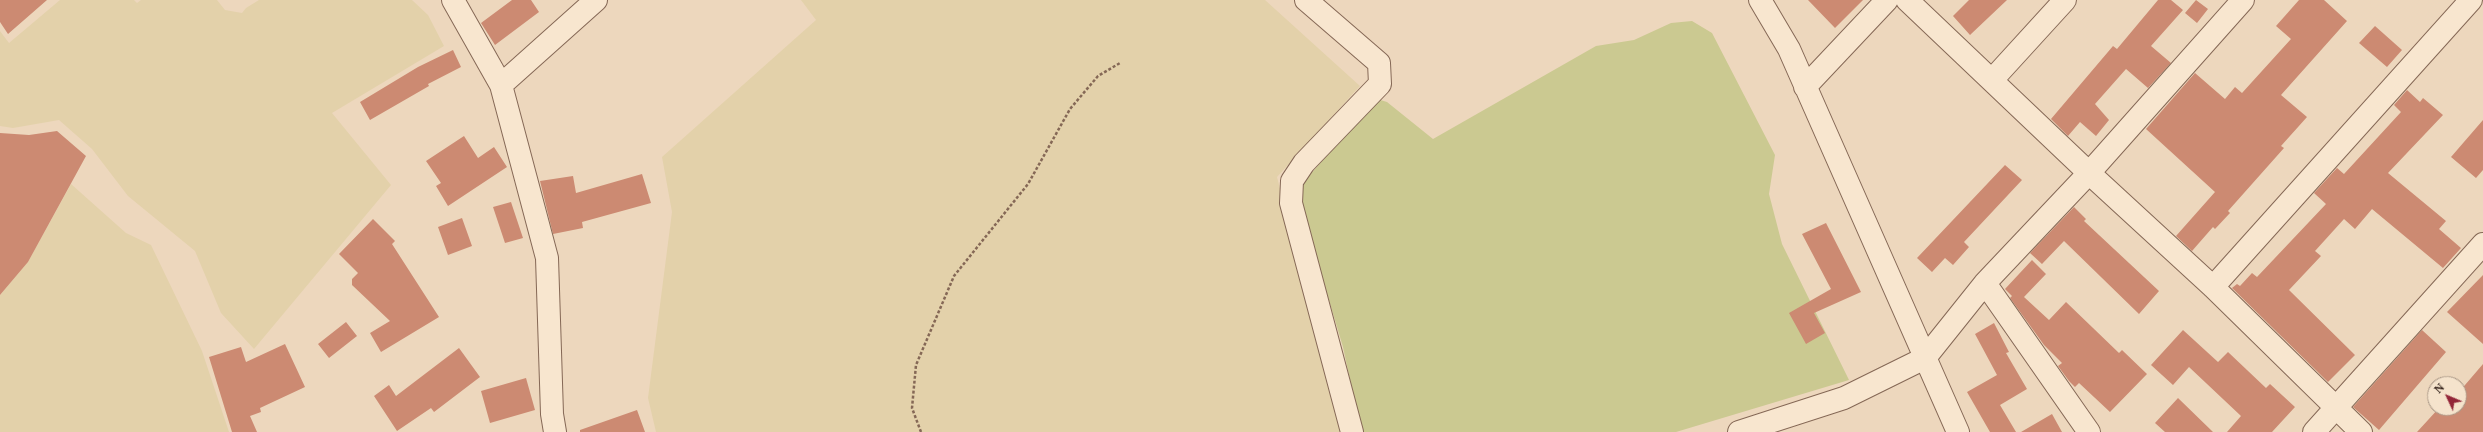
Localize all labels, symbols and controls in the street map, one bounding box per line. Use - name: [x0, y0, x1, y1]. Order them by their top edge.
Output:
- north arrow: [2427, 376, 2467, 416]
- text: N: [2430, 380, 2447, 396]

